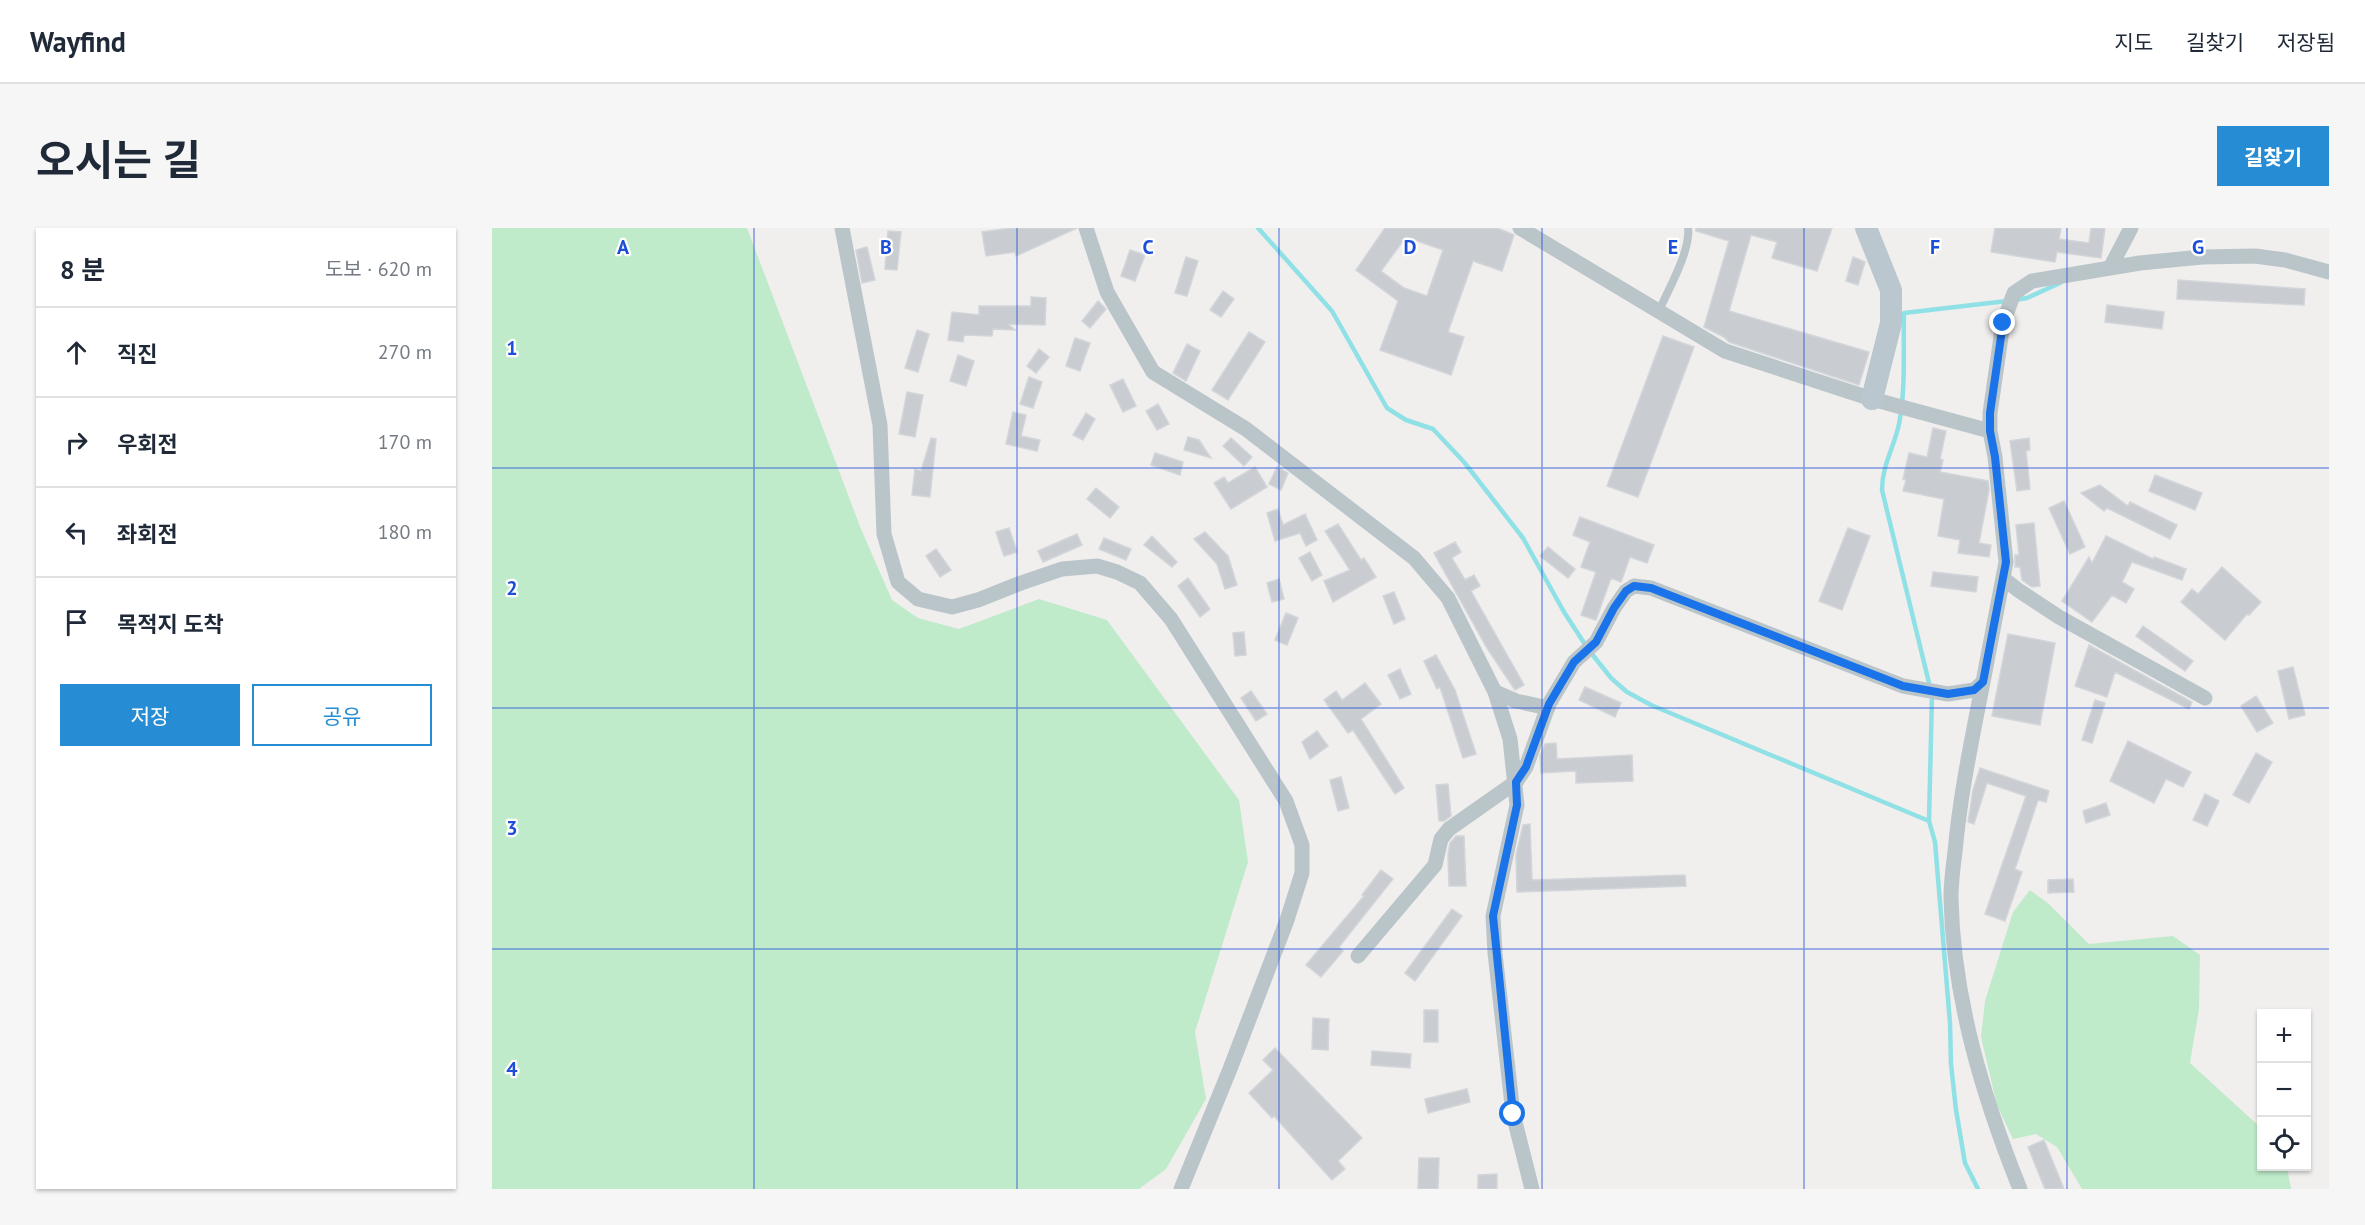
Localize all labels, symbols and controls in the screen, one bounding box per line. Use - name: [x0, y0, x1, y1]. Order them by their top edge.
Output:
- text: Wayfind: [30, 23, 126, 60]
- text: 지도: [2114, 29, 2153, 56]
- text: 길찾기: [2186, 29, 2244, 56]
- text: 저장됨: [2277, 29, 2335, 56]
- button: 길찾기: [2217, 126, 2329, 186]
- text: 오시는 길: [36, 132, 201, 187]
- text: A: [617, 234, 630, 260]
- text: B: [880, 234, 892, 260]
- text: C: [1142, 234, 1154, 260]
- text: D: [1404, 234, 1417, 260]
- text: E: [1668, 234, 1678, 260]
- text: F: [1930, 234, 1940, 260]
- text: G: [2192, 234, 2204, 260]
- text: 8 분: [60, 253, 105, 286]
- text: 도보 · 620 m: [325, 256, 432, 282]
- route end: [1989, 309, 2015, 335]
- text: 1: [506, 335, 518, 361]
- icon: ahead: [60, 336, 93, 369]
- text: 270 m: [378, 339, 432, 365]
- text: 직진: [117, 340, 157, 368]
- icon: right: [60, 426, 93, 459]
- text: 170 m: [378, 429, 432, 455]
- text: 우회전: [117, 430, 178, 458]
- icon: left: [60, 516, 93, 549]
- text: 180 m: [378, 519, 432, 545]
- text: 좌회전: [117, 520, 178, 548]
- text: 2: [506, 575, 518, 601]
- icon: arrive: [60, 606, 93, 639]
- text: 목적지 도착: [117, 610, 224, 638]
- button: 저장: [60, 684, 240, 746]
- button: 공유: [252, 684, 432, 746]
- text: 3: [506, 815, 518, 841]
- map controls: [2257, 1009, 2311, 1171]
- button: +: [2257, 1009, 2311, 1063]
- text: 4: [506, 1056, 518, 1082]
- button: −: [2257, 1063, 2311, 1117]
- route start: [1499, 1100, 1525, 1126]
- button: locate: [2257, 1117, 2311, 1171]

